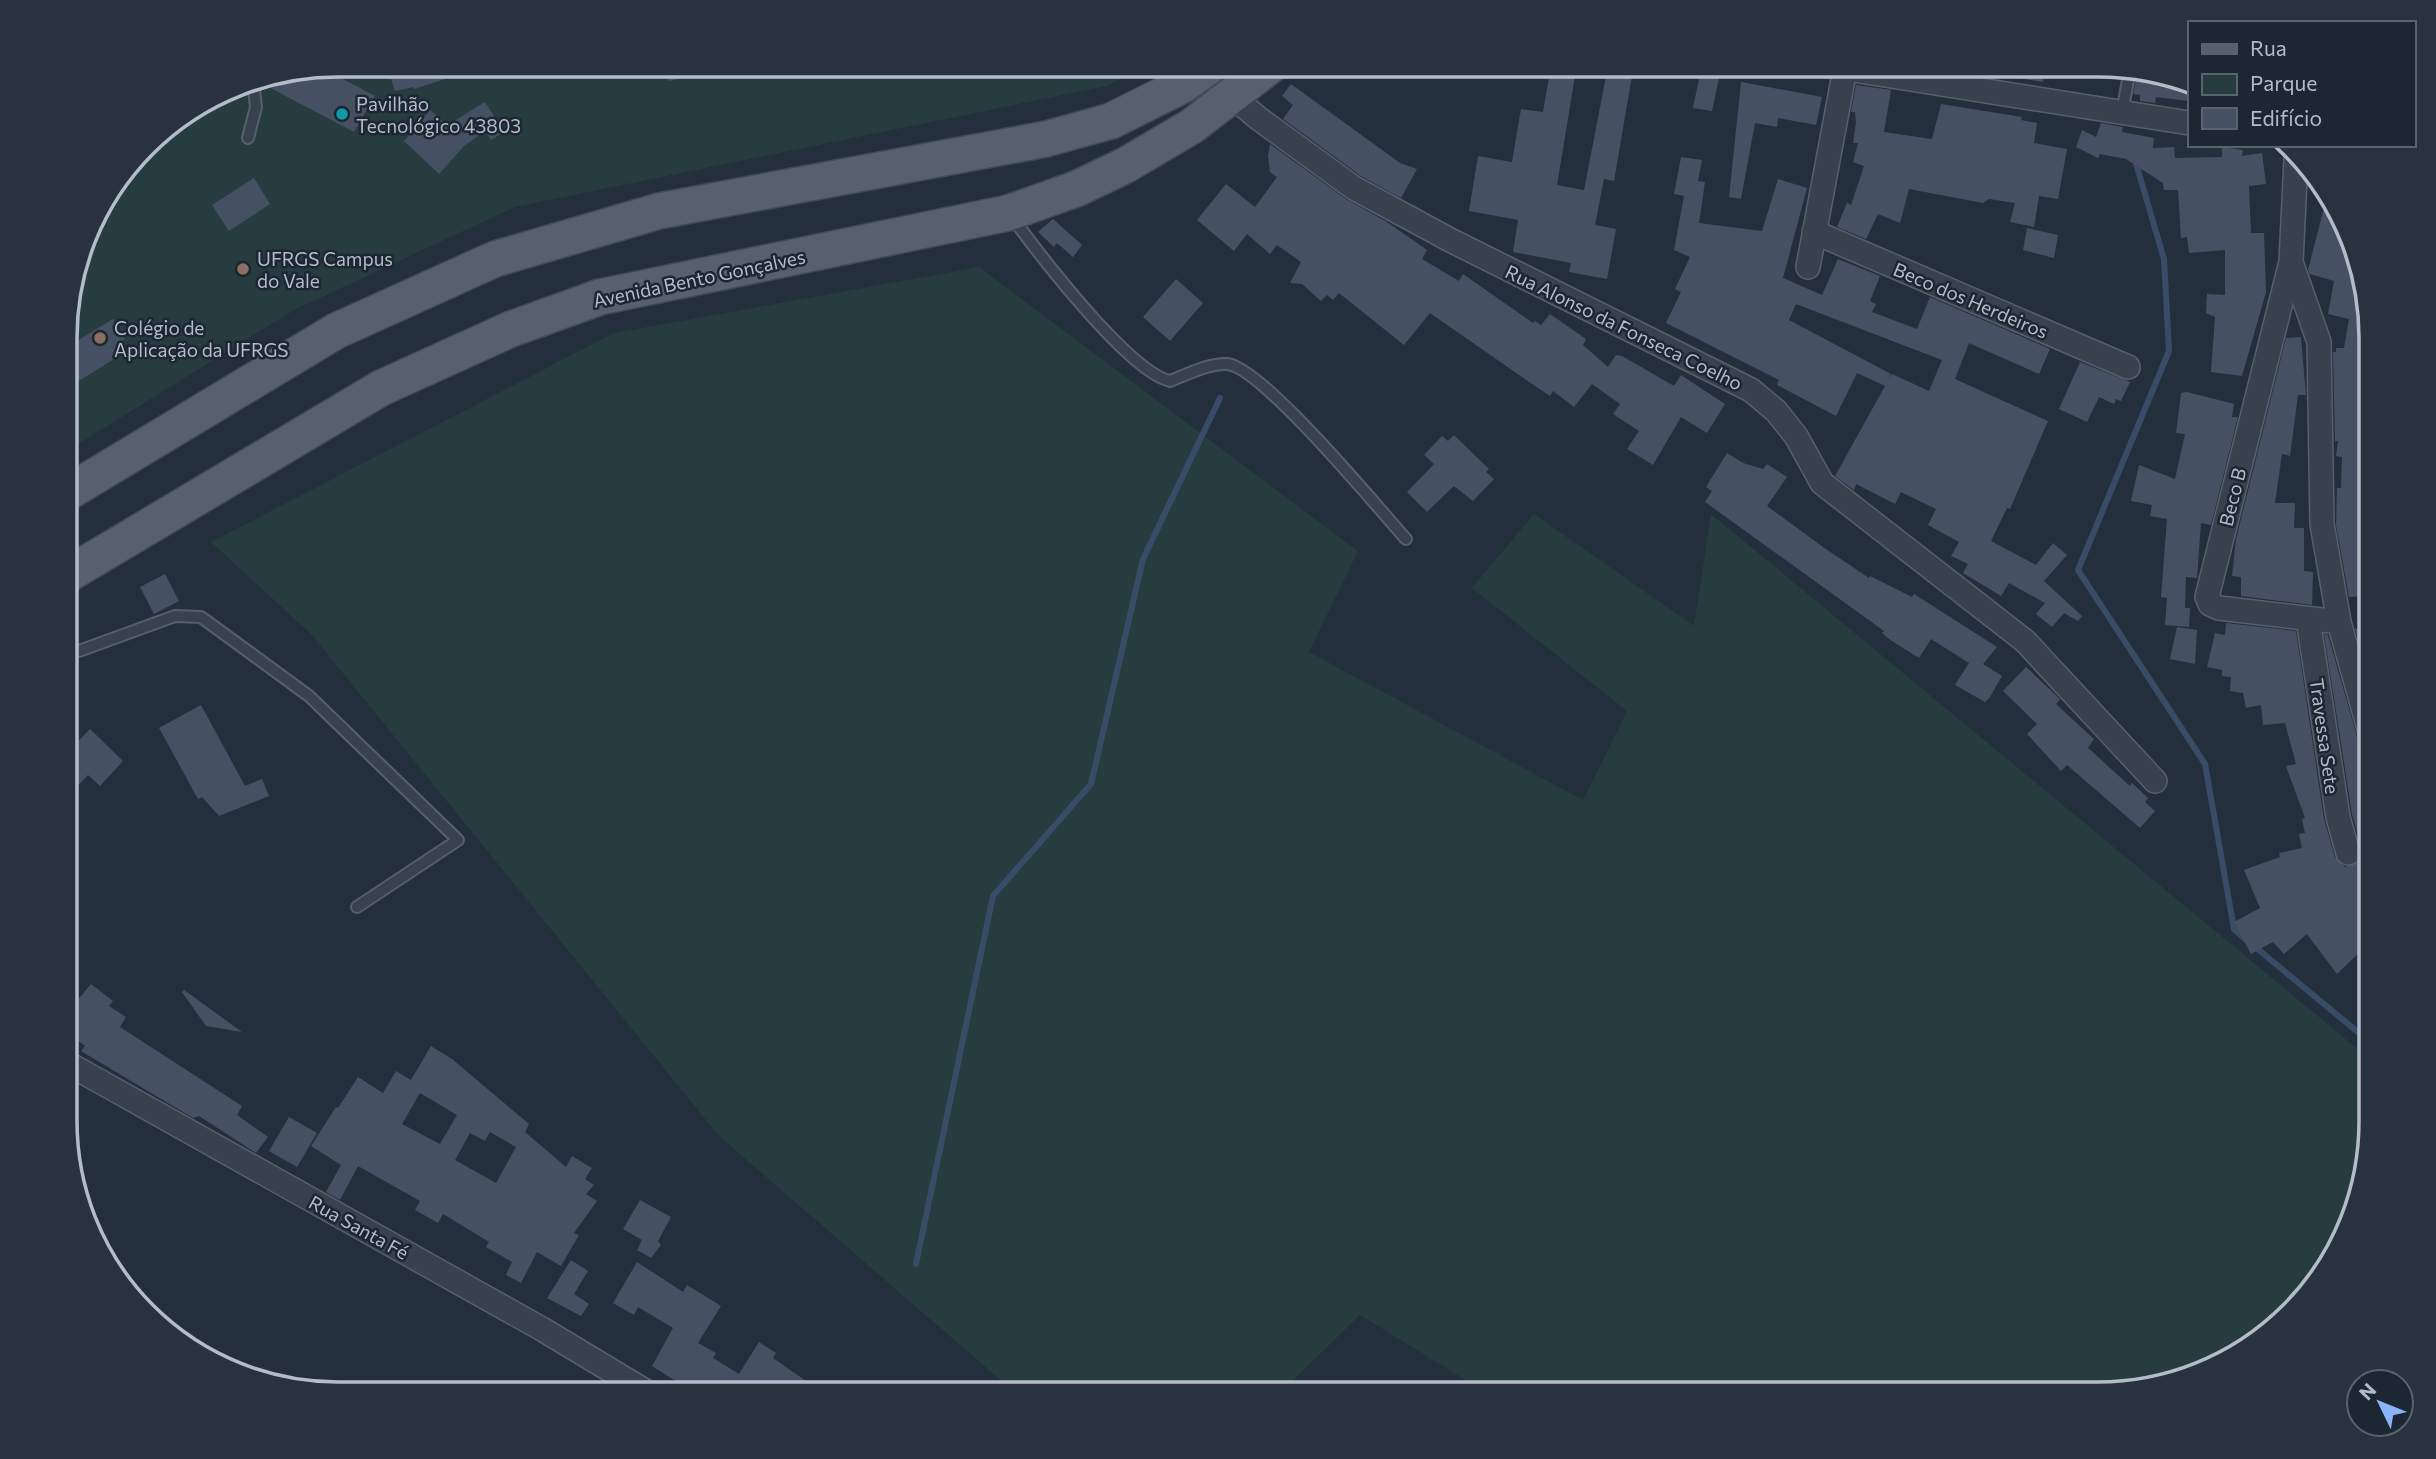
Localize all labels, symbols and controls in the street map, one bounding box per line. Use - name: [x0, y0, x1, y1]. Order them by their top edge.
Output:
- legend: [2188, 21, 2415, 147]
- text: Rua: [2250, 35, 2287, 60]
- text: Parque: [2250, 70, 2317, 95]
- place label: Pavilhão Tecnológico 43803: [356, 92, 521, 137]
- text: Edifício: [2250, 105, 2322, 130]
- marker: Pavilhão Tecnológico 43803: [334, 106, 350, 122]
- street label: Avenida Bento Gonçalves: [591, 244, 807, 312]
- place label: UFRGS Campus do Vale: [257, 247, 393, 292]
- street label: Beco dos Herdeiros: [1890, 257, 2052, 343]
- street label: Rua Alonso da Fonseca Coelho: [1502, 259, 1746, 395]
- marker: UFRGS Campus do Vale: [235, 261, 251, 277]
- place label: Colégio de Aplicação da UFRGS: [114, 316, 288, 361]
- marker: Colégio de Aplicação da UFRGS: [92, 330, 108, 346]
- street label: Beco B: [2214, 466, 2250, 528]
- street label: Travessa Sete: [2305, 677, 2345, 795]
- street label: Rua Santa Fé: [305, 1190, 413, 1264]
- north arrow: [2345, 1368, 2415, 1438]
- text: N: [2354, 1378, 2380, 1404]

